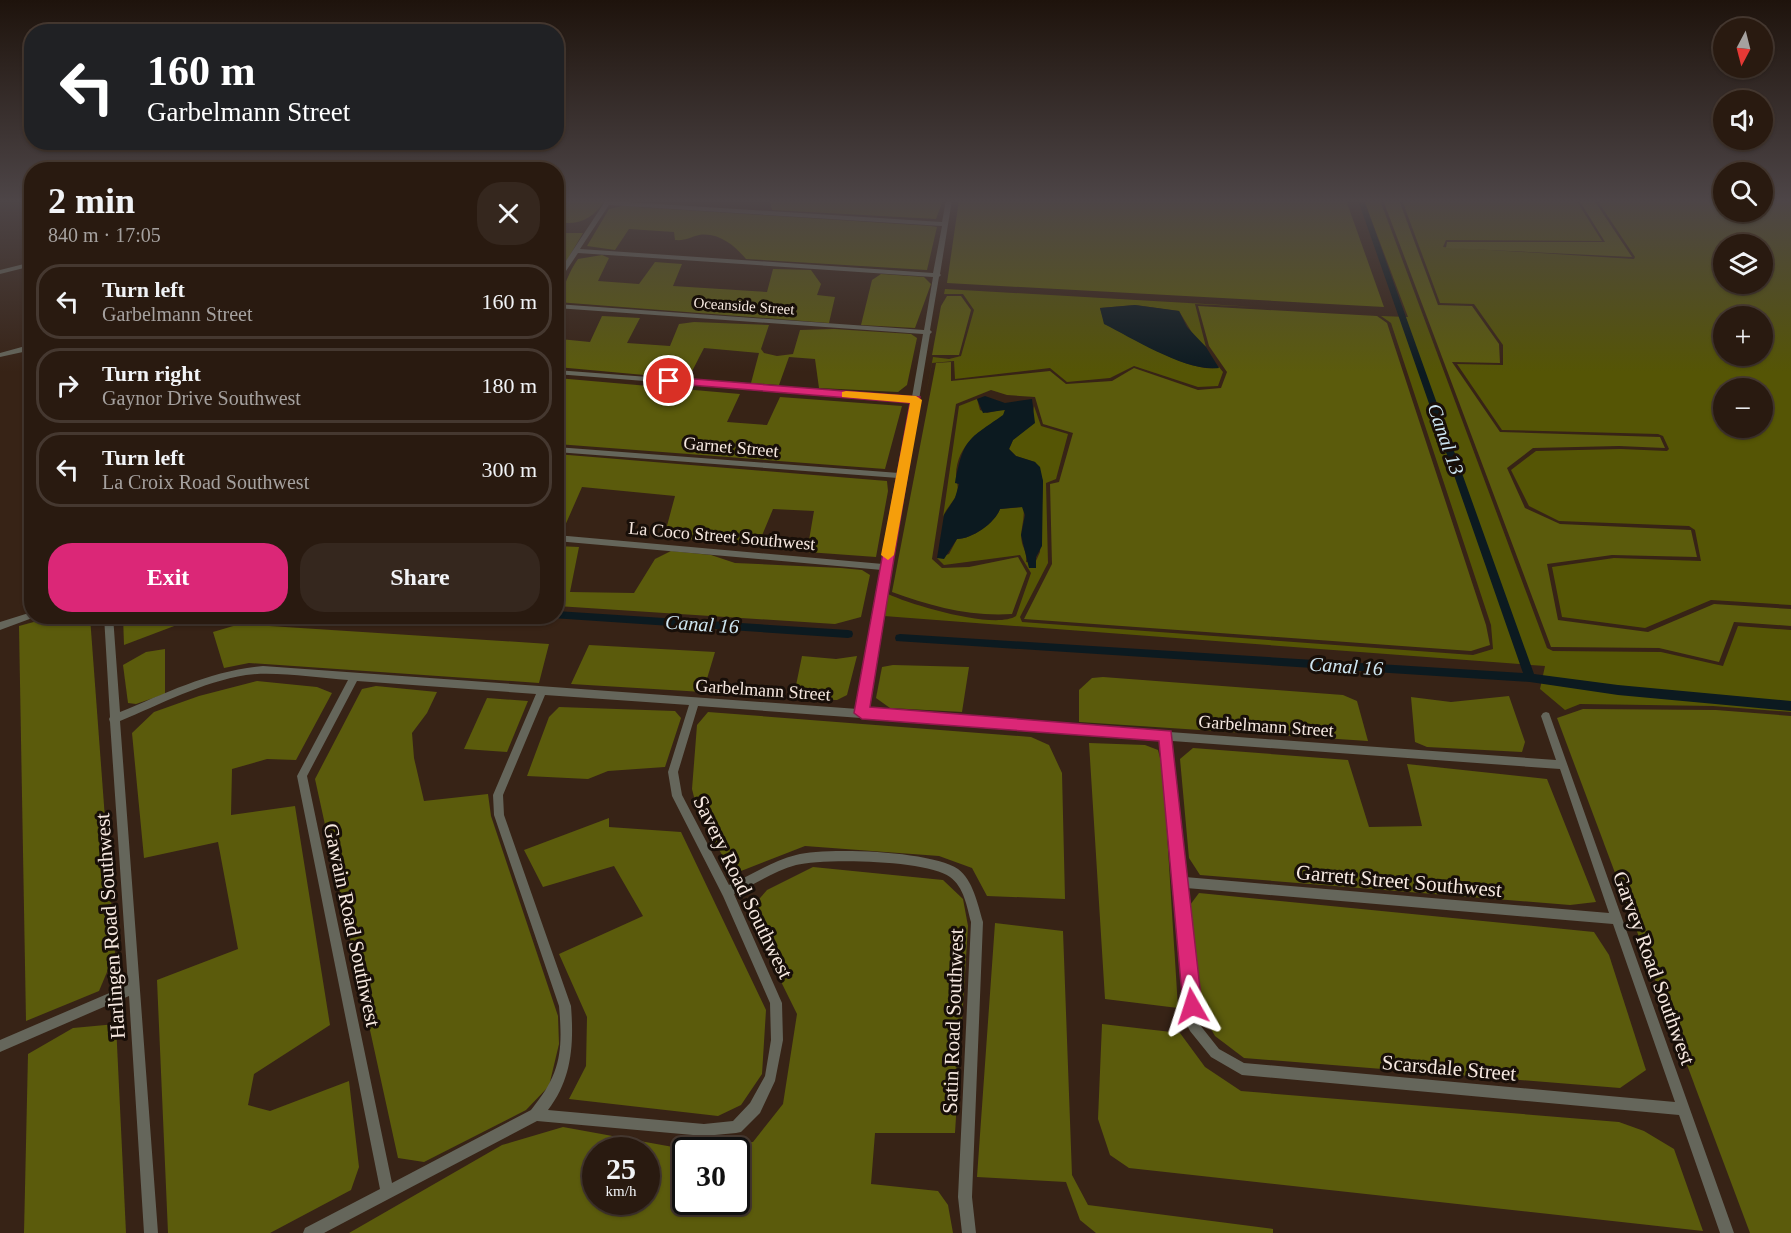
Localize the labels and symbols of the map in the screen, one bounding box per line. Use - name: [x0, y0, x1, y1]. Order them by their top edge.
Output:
- north arrow: [1713, 18, 1773, 78]
- street label: Oceanside Street: [693, 294, 796, 318]
- pin: [643, 355, 694, 406]
- water label: Canal 13: [1424, 400, 1468, 478]
- street label: Garnet Street: [683, 433, 779, 461]
- street label: La Coco Street Southwest: [628, 518, 816, 554]
- water label: Canal 16: [664, 610, 740, 638]
- water label: Canal 16: [1308, 652, 1384, 680]
- street label: Garbelmann Street: [695, 675, 831, 705]
- street label: Garbelmann Street: [1198, 711, 1334, 741]
- street label: Savery Road Southwest: [688, 792, 798, 983]
- street label: Harlingen Road Southwest: [90, 812, 130, 1040]
- street label: Gawain Road Southwest: [319, 821, 385, 1029]
- street label: Garrett Street Southwest: [1295, 860, 1503, 902]
- street label: Garvey Road Southwest: [1608, 868, 1700, 1068]
- street label: Satin Road Southwest: [938, 928, 968, 1114]
- position arrow: [1160, 974, 1224, 1038]
- street label: Scarsdale Street: [1381, 1050, 1517, 1086]
- speed limit sign: 30: [672, 1137, 750, 1215]

